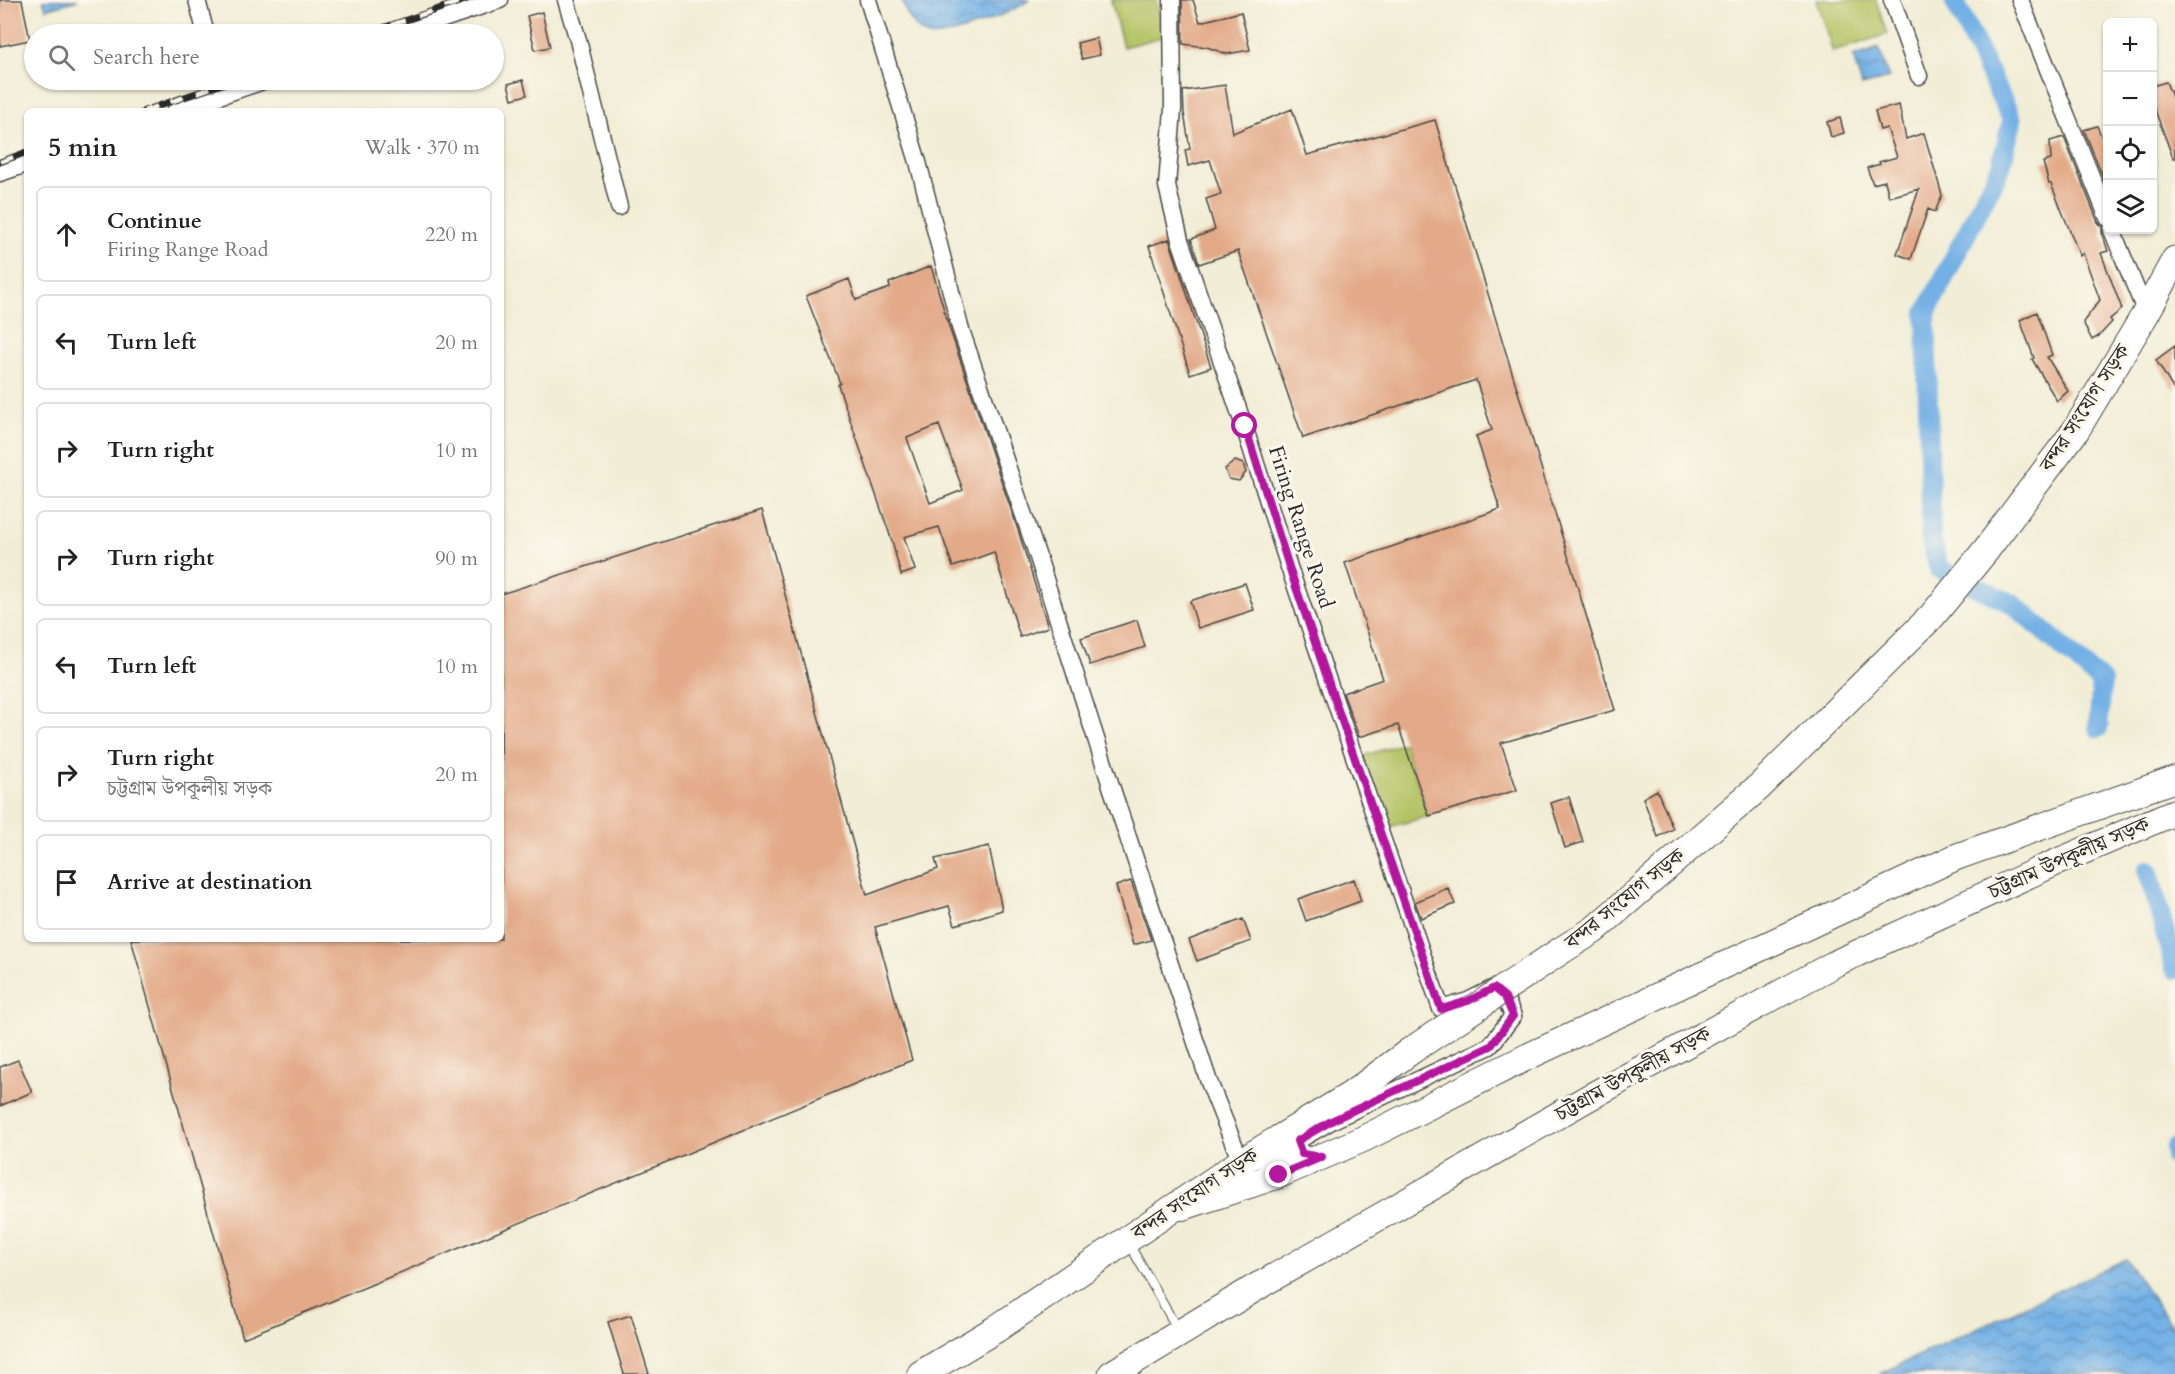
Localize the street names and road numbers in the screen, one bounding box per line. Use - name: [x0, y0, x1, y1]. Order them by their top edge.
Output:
- street label: বন্দর সংযোগ সড়ক: [2032, 338, 2138, 478]
- street label: Firing Range Road: [1261, 442, 1341, 612]
- street label: চট্টগ্রাম উপকূলীয় সড়ক: [1983, 809, 2155, 907]
- street label: বন্দর সংযোগ সড়ক: [1558, 841, 1692, 957]
- street label: চট্টগ্রাম উপকূলীয় সড়ক: [1549, 1019, 1717, 1129]
- street label: বন্দর সংযোগ সড়ক: [1125, 1140, 1265, 1248]

